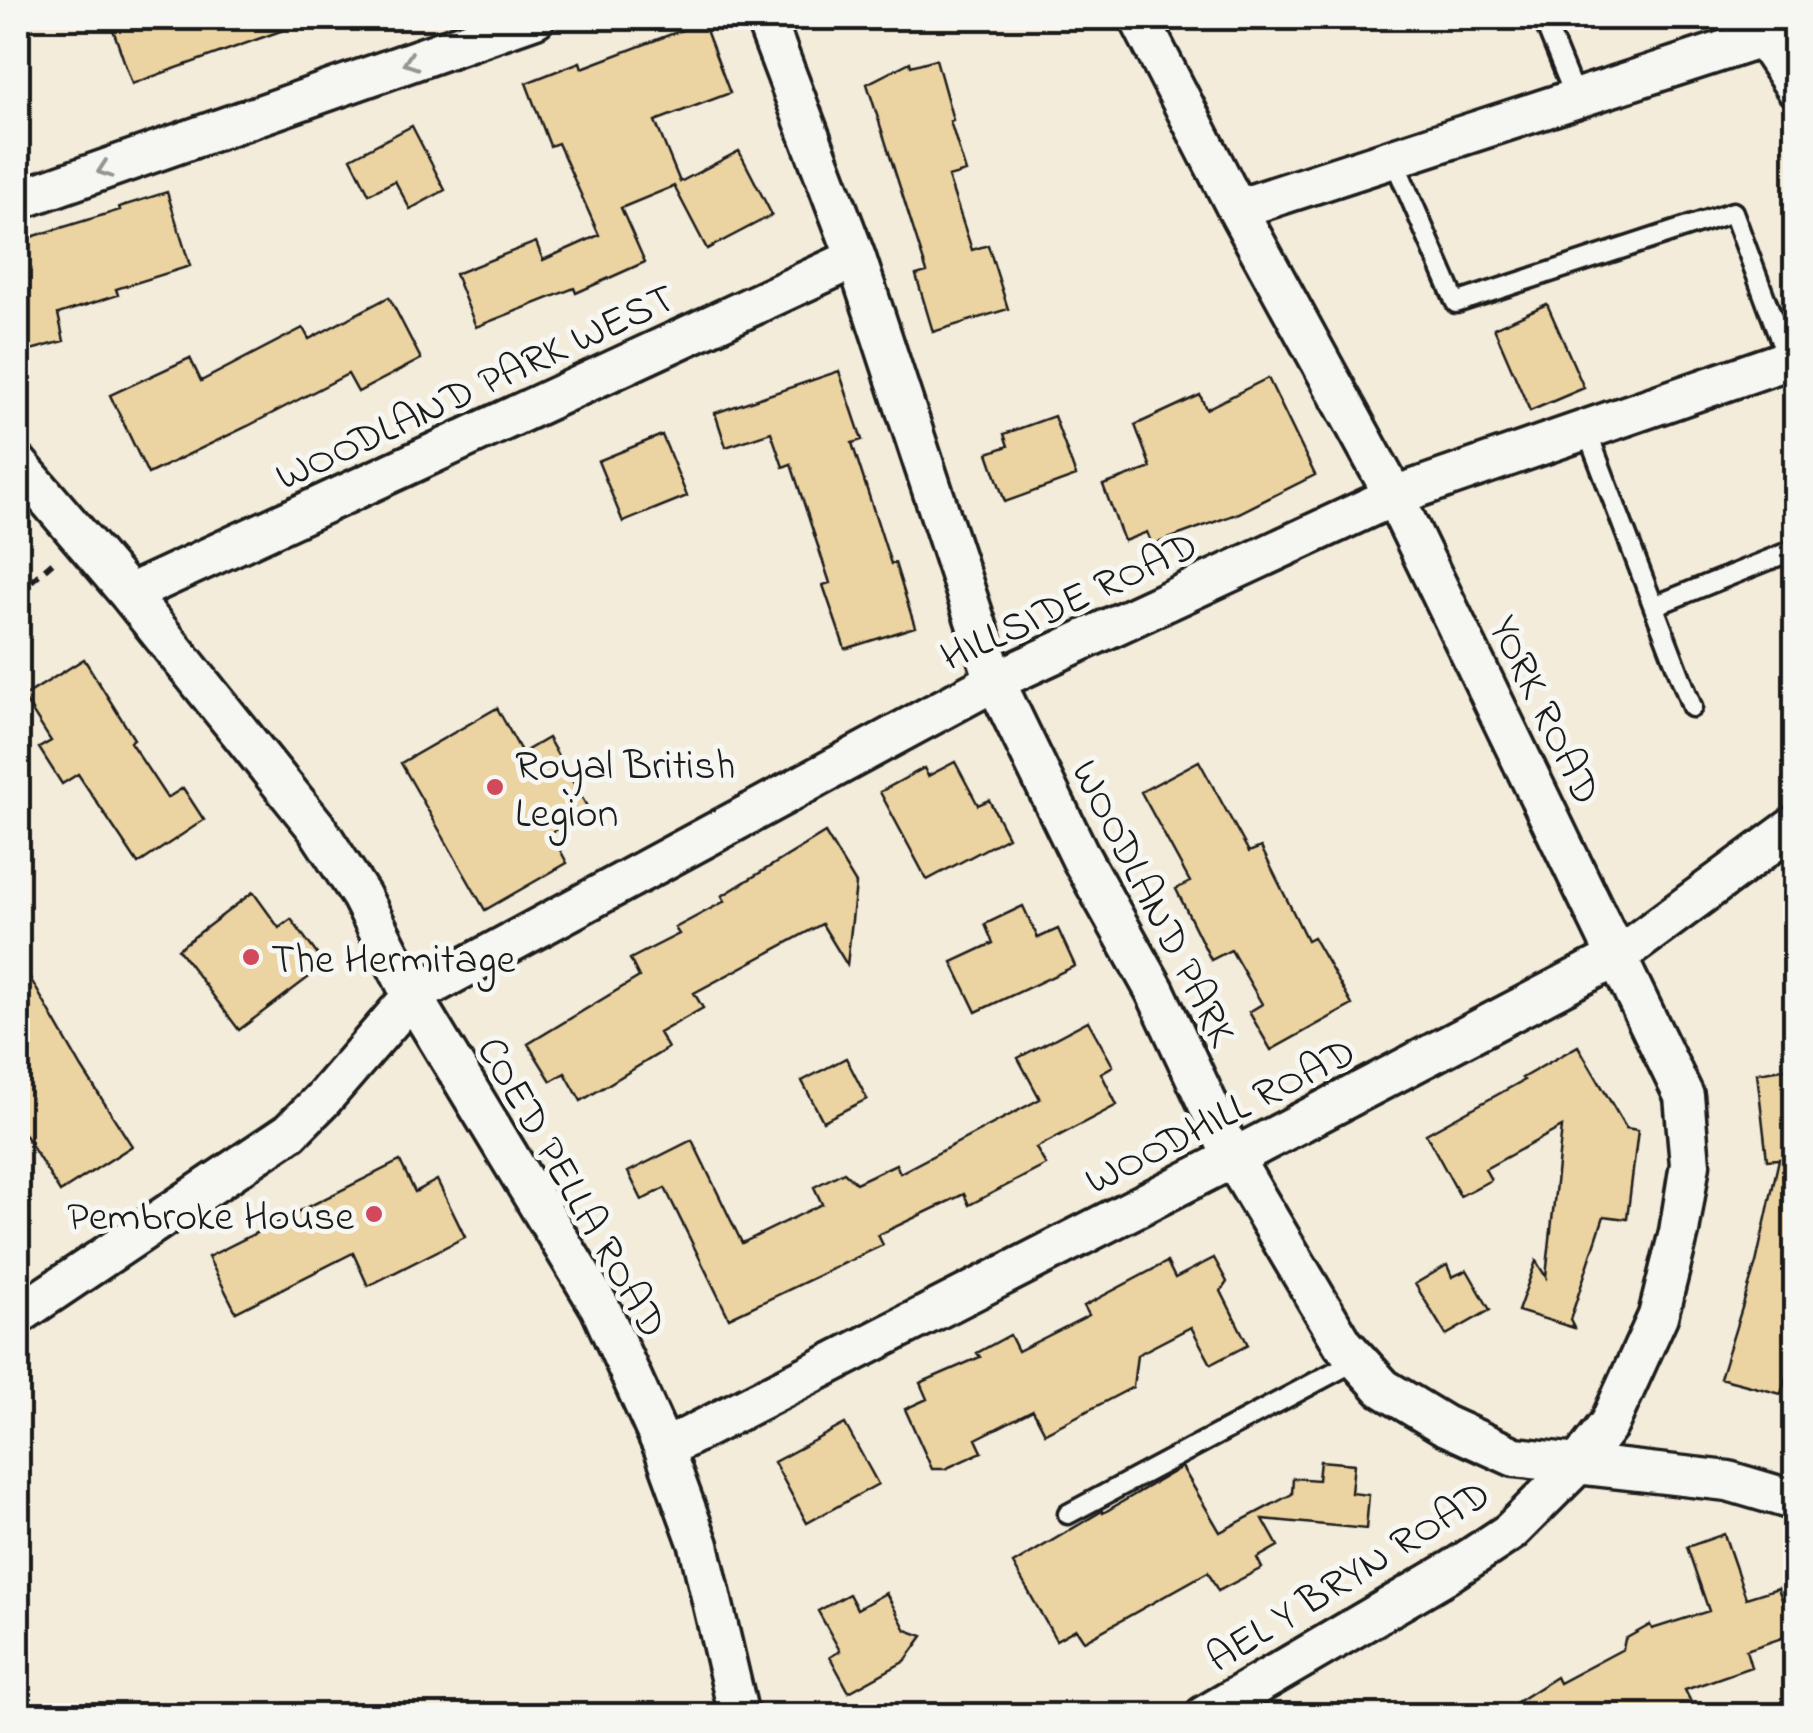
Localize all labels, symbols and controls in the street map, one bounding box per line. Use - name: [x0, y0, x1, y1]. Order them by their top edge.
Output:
- one-way arrow: [403, 50, 420, 70]
- one-way arrow: [96, 158, 113, 178]
- street label: WOODLAND PARK WEST: [266, 270, 686, 509]
- street label: HILLSIDE ROAD: [932, 517, 1208, 689]
- street label: YORK ROAD: [1471, 606, 1615, 816]
- place label: Royal British Legion: [515, 737, 736, 846]
- street label: WOODLAND PARK: [1053, 750, 1251, 1059]
- marker: Royal British Legion: [484, 776, 506, 798]
- place label: The Hermitage: [271, 931, 515, 992]
- marker: The Hermitage: [240, 946, 262, 968]
- street label: WOODHILL ROAD: [1075, 1024, 1367, 1212]
- street label: COED PELLA ROAD: [459, 1026, 681, 1350]
- place label: Pembroke House: [67, 1188, 354, 1249]
- marker: Pembroke House: [363, 1203, 385, 1225]
- street label: AEL Y BRYN ROAD: [1196, 1466, 1503, 1690]

